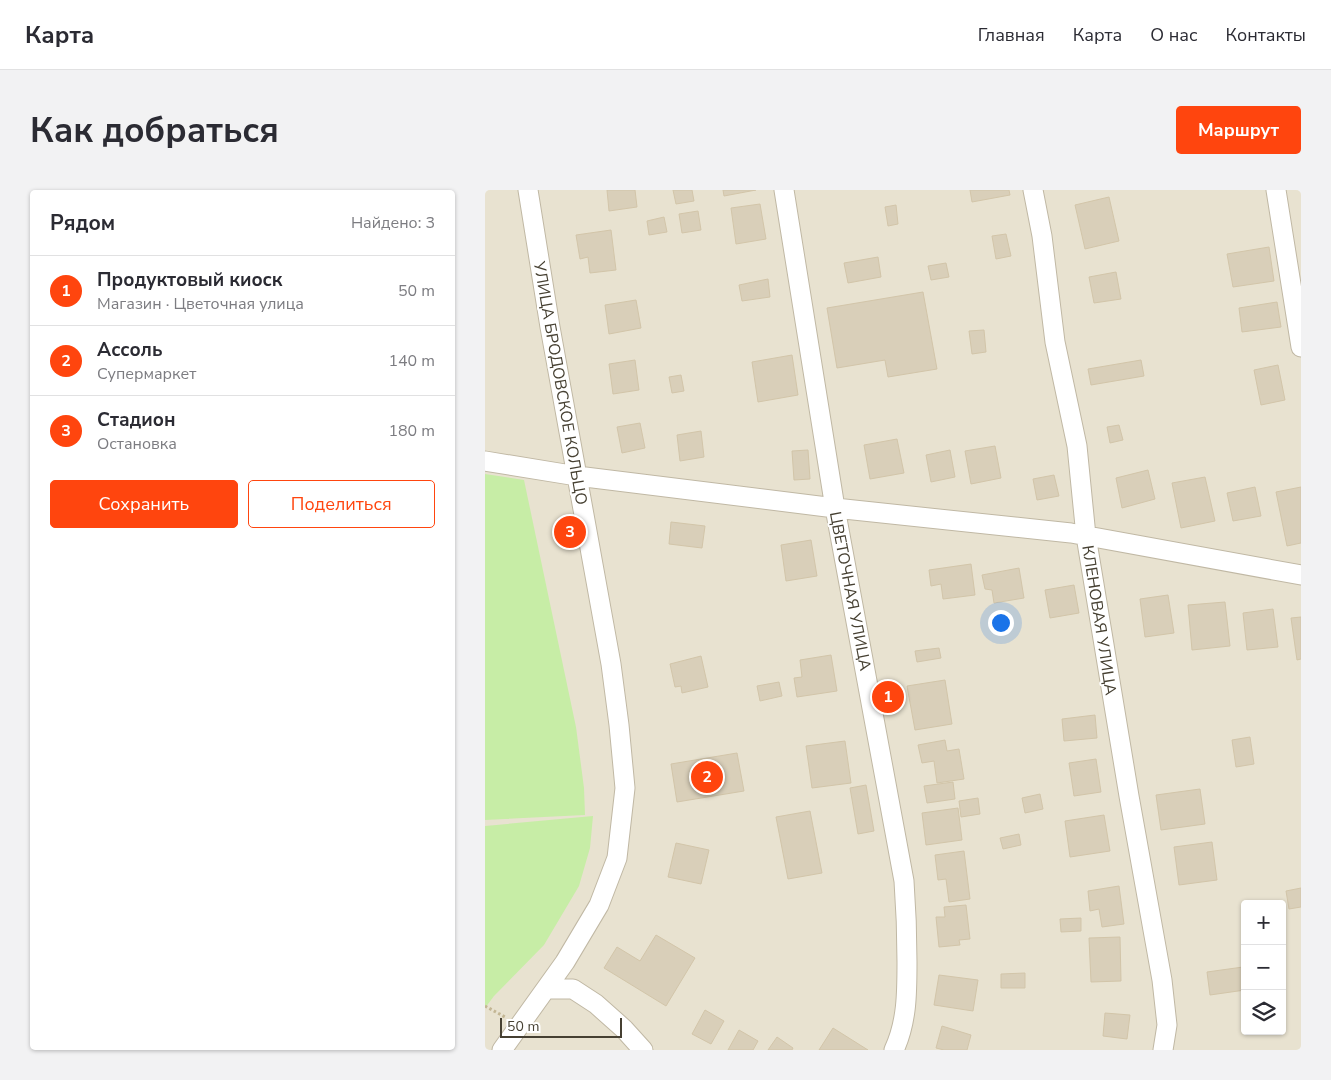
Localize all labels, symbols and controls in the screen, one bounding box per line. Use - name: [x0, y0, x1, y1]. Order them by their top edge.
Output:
- text: Карта: [25, 19, 94, 51]
- text: Главная: [978, 23, 1045, 47]
- text: Карта: [1073, 23, 1122, 47]
- text: О нас: [1150, 23, 1198, 47]
- text: Контакты: [1226, 23, 1306, 47]
- button: Маршрут: [1176, 106, 1301, 154]
- text: Как добраться: [30, 107, 279, 154]
- text: Рядом: [50, 209, 115, 237]
- text: Найдено: 3: [351, 212, 435, 234]
- street label: УЛИЦА БРОДОВСКОЕ КОЛЬЦО: [528, 259, 592, 507]
- text: Продуктовый киоск: [97, 267, 282, 293]
- text: 1: [61, 280, 71, 302]
- text: 50 m: [398, 280, 435, 302]
- text: Магазин · Цветочная улица: [97, 293, 304, 315]
- text: Ассоль: [97, 337, 162, 363]
- text: 2: [61, 350, 71, 372]
- text: 140 m: [388, 350, 435, 372]
- text: Супермаркет: [97, 363, 196, 385]
- text: Стадион: [97, 407, 176, 433]
- text: 3: [61, 420, 71, 442]
- text: 180 m: [388, 420, 435, 442]
- text: Остановка: [97, 433, 177, 455]
- button: Сохранить: [50, 480, 238, 528]
- button: Поделиться: [248, 480, 435, 528]
- street label: ЦВЕТОЧНАЯ УЛИЦА: [824, 510, 876, 673]
- pin: 3: [554, 513, 586, 551]
- street label: КЛЕНОВАЯ УЛИЦА: [1076, 544, 1122, 697]
- your location: [988, 610, 1014, 636]
- pin: 1: [872, 678, 904, 716]
- pin: 2: [691, 758, 723, 796]
- map controls: [1241, 900, 1286, 1035]
- button: +: [1241, 900, 1286, 945]
- button: −: [1241, 945, 1286, 990]
- button: layers: [1241, 990, 1286, 1035]
- scale bar: [500, 1015, 623, 1038]
- text: 50 m: [507, 1017, 539, 1036]

